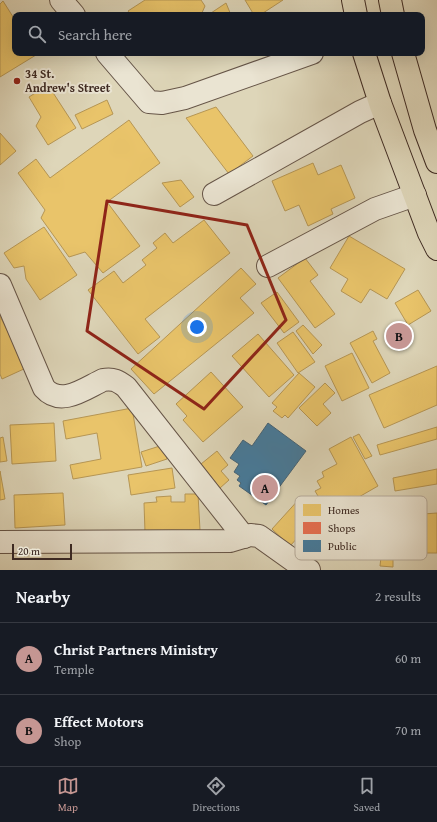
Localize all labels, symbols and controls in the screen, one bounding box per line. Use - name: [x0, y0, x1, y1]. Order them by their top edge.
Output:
- search box: [12, 12, 425, 56]
- icon: search: [26, 23, 48, 45]
- text: Search here: [58, 24, 132, 45]
- place label: 34 St. Andrew's Street: [25, 65, 111, 96]
- marker: 34 St. Andrew's Street: [12, 76, 22, 86]
- your location: [187, 317, 207, 337]
- pin: B: [386, 321, 412, 351]
- pin: A: [252, 473, 278, 503]
- legend: [295, 496, 427, 560]
- text: Homes: [328, 502, 359, 518]
- text: Shops: [328, 520, 355, 536]
- text: Public: [328, 538, 357, 554]
- scale bar: [12, 542, 72, 561]
- text: 20 m: [18, 543, 40, 559]
- text: Nearby: [16, 584, 70, 609]
- text: 2 results: [375, 587, 421, 606]
- text: Christ Partners Ministry: [54, 639, 218, 660]
- text: A: [25, 649, 33, 668]
- text: 60 m: [395, 649, 421, 668]
- text: Temple: [54, 660, 94, 679]
- text: Effect Motors: [54, 711, 144, 732]
- text: B: [25, 721, 33, 740]
- text: 70 m: [395, 721, 421, 740]
- text: Shop: [54, 732, 81, 751]
- tab: Map: [57, 775, 79, 815]
- tab: Directions: [193, 775, 240, 815]
- tab: Saved: [353, 775, 380, 815]

